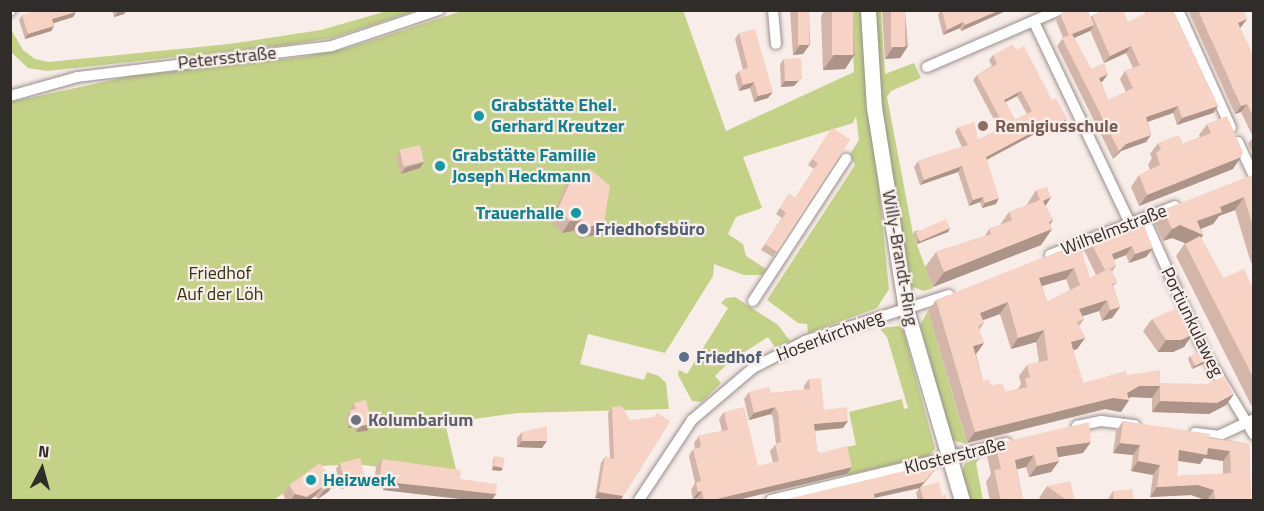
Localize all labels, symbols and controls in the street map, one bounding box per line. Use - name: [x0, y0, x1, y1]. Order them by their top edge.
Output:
- street label: Petersstraße: [177, 42, 277, 74]
- place label: Grabstätte Ehel. Gerhard Kreutzer: [491, 95, 625, 138]
- marker: Grabstätte Ehel. Gerhard Kreutzer: [472, 109, 486, 123]
- place label: Remigiusschule: [995, 115, 1118, 137]
- marker: Remigiusschule: [976, 119, 990, 133]
- place label: Grabstätte Familie Joseph Heckmann: [452, 145, 596, 188]
- marker: Grabstätte Familie Joseph Heckmann: [433, 159, 447, 173]
- street label: Willy-Brandt-Ring: [877, 188, 923, 328]
- street label: Wilhelmstraße: [1058, 200, 1170, 260]
- place label: Trauerhalle: [476, 202, 564, 224]
- marker: Trauerhalle: [569, 206, 583, 220]
- place label: Friedhofsbüro: [595, 218, 705, 240]
- marker: Friedhofsbüro: [576, 222, 590, 236]
- park label: Friedhof Auf der Löh: [177, 263, 263, 306]
- street label: Portiunkulaweg: [1156, 264, 1228, 380]
- street label: Hoserkirchweg: [773, 306, 887, 366]
- place label: Friedhof: [696, 346, 762, 368]
- marker: Friedhof: [677, 350, 691, 364]
- place label: Kolumbarium: [368, 409, 473, 431]
- marker: Kolumbarium: [349, 413, 363, 427]
- street label: Klosterstraße: [902, 433, 1008, 479]
- north arrow: [12, 439, 72, 499]
- text: N: [37, 439, 51, 464]
- place label: Heizwerk: [323, 469, 396, 491]
- marker: Heizwerk: [304, 473, 318, 487]

